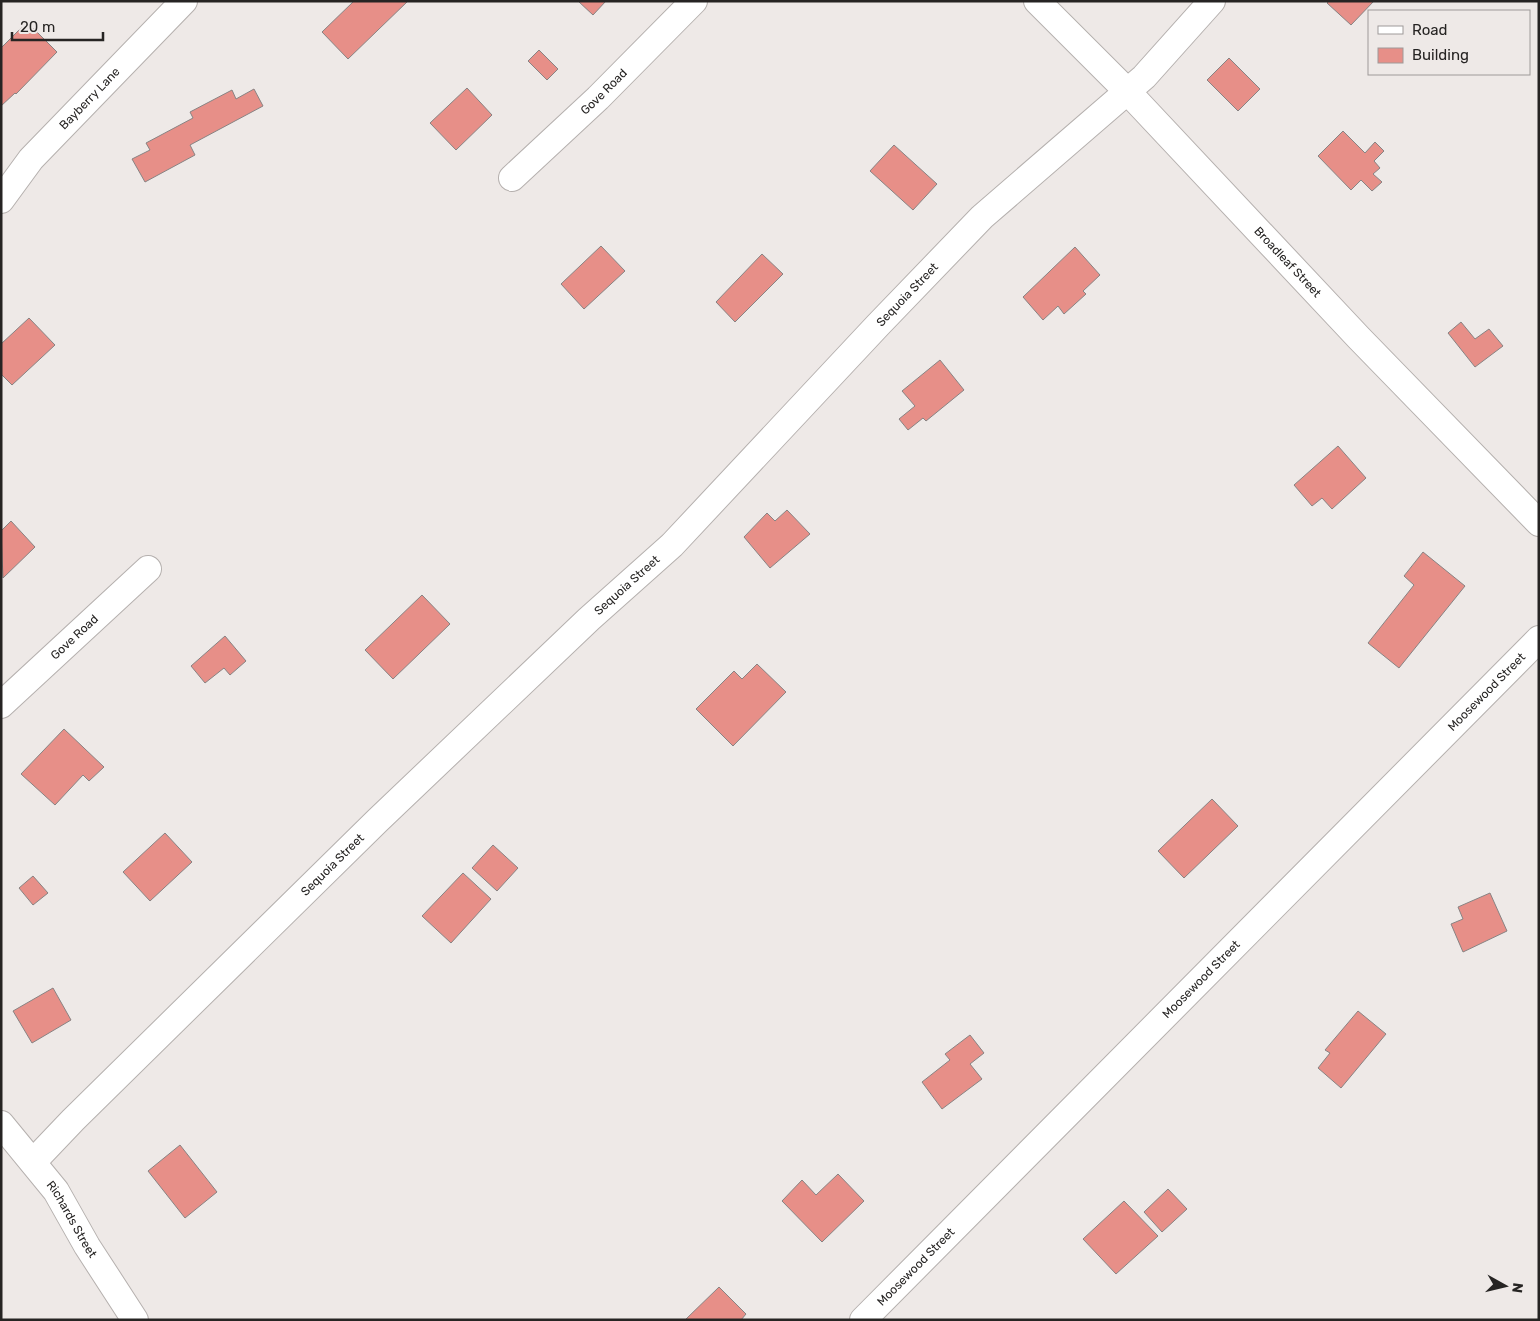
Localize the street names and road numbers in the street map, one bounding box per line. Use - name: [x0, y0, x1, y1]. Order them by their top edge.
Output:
- street label: Bayberry Lane: [56, 64, 123, 132]
- street label: Gove Road: [578, 66, 630, 118]
- street label: Broadleaf Street: [1251, 224, 1324, 300]
- street label: Sequoia Street: [874, 260, 941, 329]
- street label: Sequoia Street: [591, 552, 663, 618]
- street label: Gove Road: [48, 612, 101, 662]
- street label: Moosewood Street: [1445, 650, 1528, 734]
- street label: Sequoia Street: [298, 831, 367, 899]
- street label: Moosewood Street: [1160, 937, 1243, 1021]
- street label: Richards Street: [44, 1178, 100, 1261]
- street label: Moosewood Street: [874, 1225, 958, 1309]

